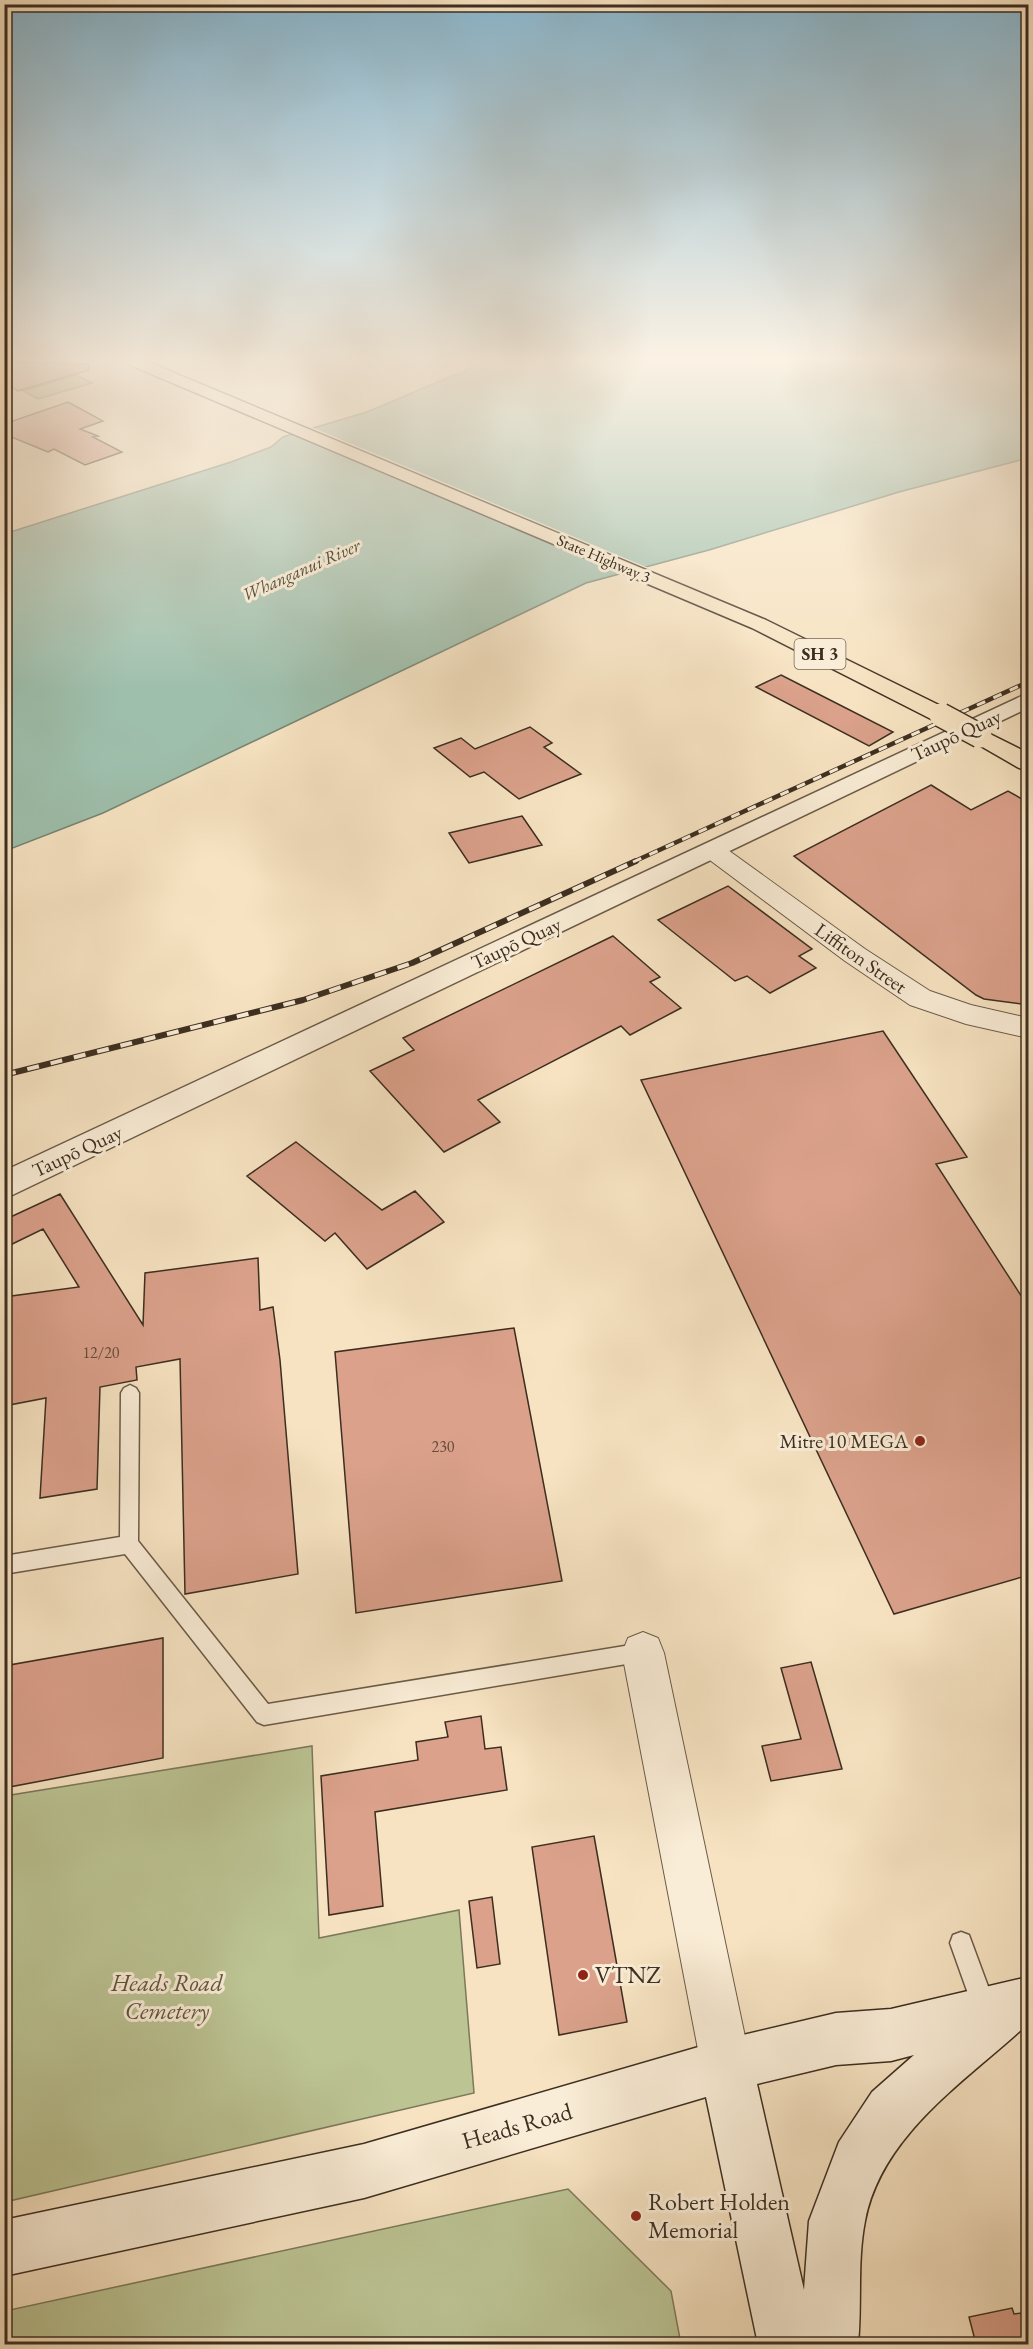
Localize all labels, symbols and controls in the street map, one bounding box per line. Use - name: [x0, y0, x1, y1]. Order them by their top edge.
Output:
- street label: State Highway 3: [554, 529, 654, 588]
- water label: Whanganui River: [238, 533, 365, 607]
- road number: SH 3: [794, 639, 846, 669]
- street label: Taupō Quay: [907, 703, 1005, 767]
- street label: Taupō Quay: [467, 911, 565, 975]
- street label: Liffiton Street: [810, 917, 913, 1000]
- street label: Taupō Quay: [28, 1119, 126, 1183]
- house number: 12/20: [82, 1342, 120, 1363]
- place label: Mitre 10 MEGA: [779, 1428, 908, 1454]
- marker: Mitre 10 MEGA: [913, 1434, 927, 1448]
- house number: 230: [431, 1436, 455, 1457]
- place label: VTNZ: [595, 1959, 661, 1990]
- park label: Heads Road Cemetery: [110, 1967, 223, 2026]
- marker: VTNZ: [576, 1968, 590, 1982]
- street label: Heads Road: [458, 2095, 576, 2156]
- place label: Robert Holden Memorial: [648, 2186, 790, 2245]
- marker: Robert Holden Memorial: [629, 2209, 643, 2223]

